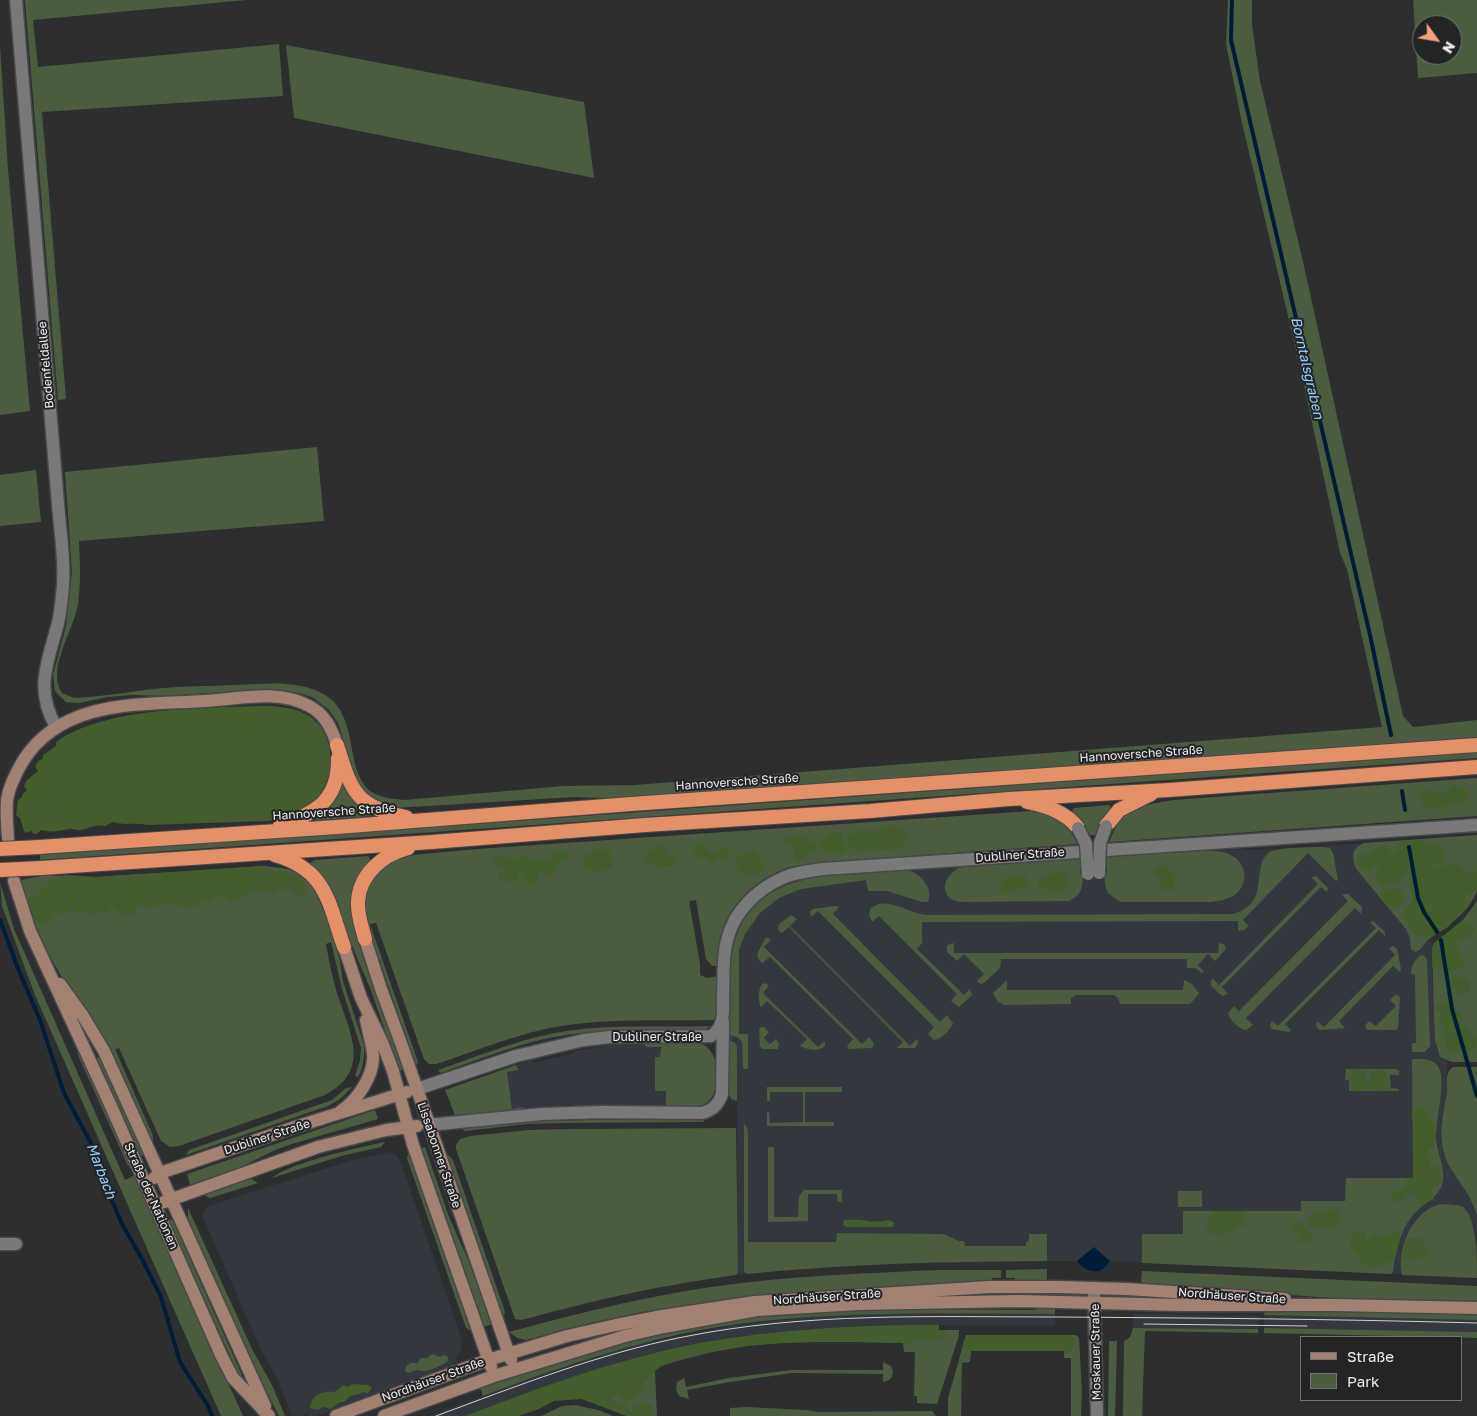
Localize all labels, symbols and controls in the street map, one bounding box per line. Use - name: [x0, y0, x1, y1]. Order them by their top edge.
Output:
- north arrow: [1412, 15, 1462, 65]
- text: N: [1439, 39, 1459, 57]
- water label: Borntalsgraben: [1287, 315, 1327, 421]
- street label: Bodenfeldallee: [35, 321, 57, 409]
- street label: Hannoversche Straße: [1079, 743, 1203, 765]
- street label: Hannoversche Straße: [675, 771, 799, 793]
- street label: Hannoversche Straße: [272, 801, 396, 823]
- street label: Dubliner Straße: [975, 845, 1065, 865]
- street label: Dubliner Straße: [612, 1030, 702, 1044]
- street label: Lissabonner Straße: [414, 1100, 464, 1210]
- street label: Dubliner Straße: [222, 1116, 312, 1158]
- street label: Straße der Nationen: [121, 1140, 181, 1252]
- water label: Marbach: [83, 1141, 119, 1201]
- street label: Nordhäuser Straße: [1178, 1285, 1286, 1307]
- street label: Nordhäuser Straße: [773, 1286, 881, 1308]
- street label: Moskauer Straße: [1088, 1304, 1104, 1400]
- legend: [1300, 1336, 1462, 1401]
- text: Straße: [1347, 1347, 1394, 1365]
- street label: Nordhäuser Straße: [380, 1355, 486, 1405]
- text: Park: [1347, 1372, 1379, 1390]

